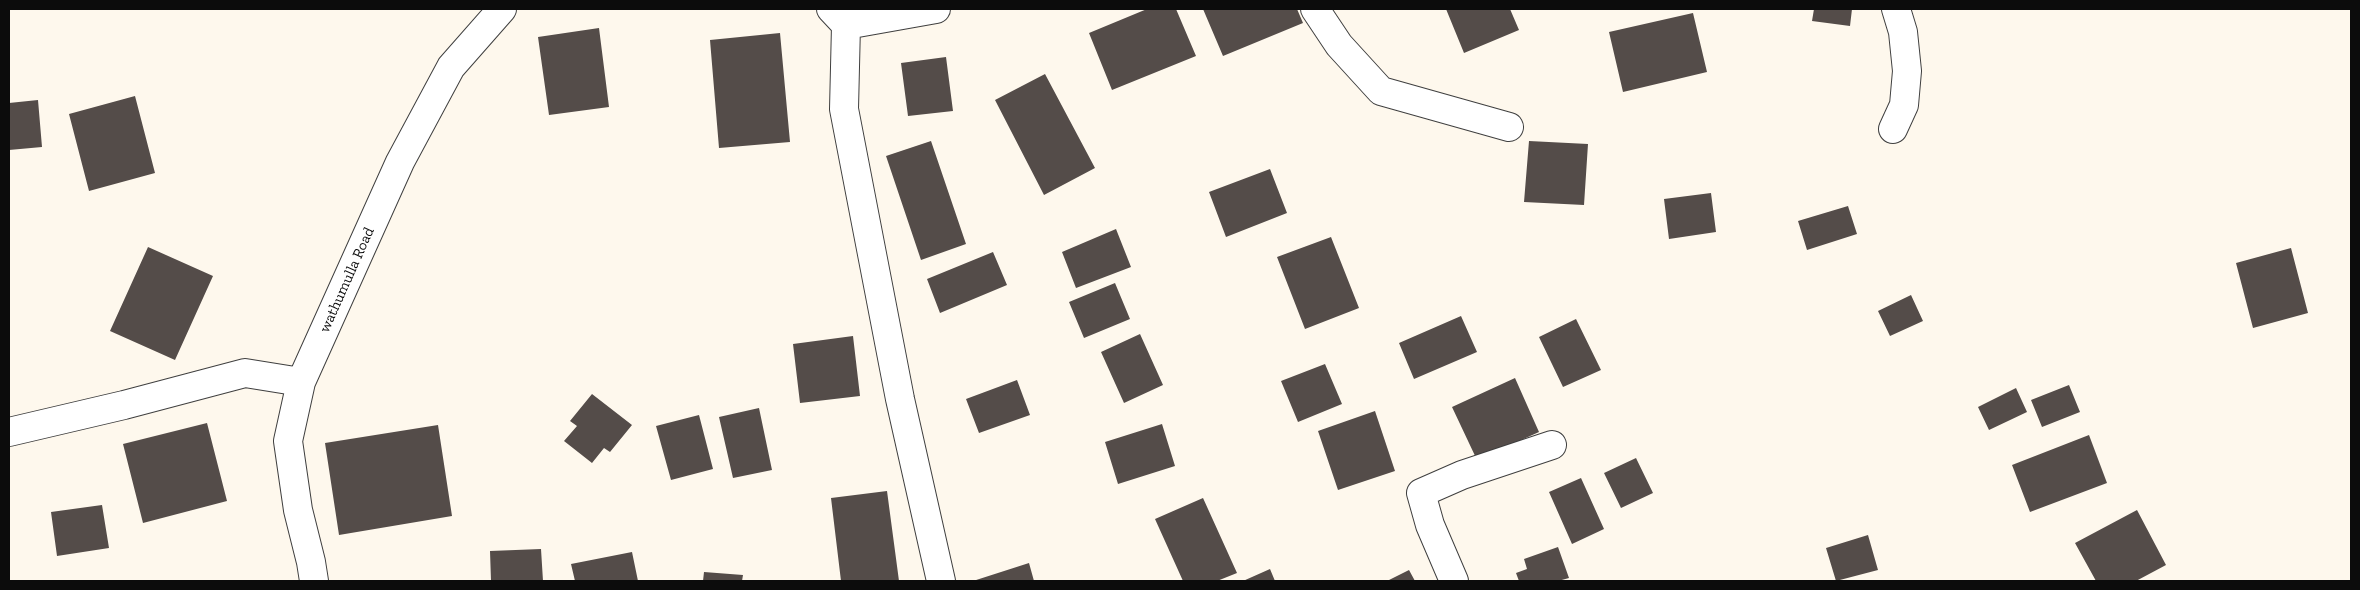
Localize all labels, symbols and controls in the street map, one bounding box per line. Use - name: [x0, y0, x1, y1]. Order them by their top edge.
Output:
- street label: wathumulla Road: [316, 225, 378, 335]

